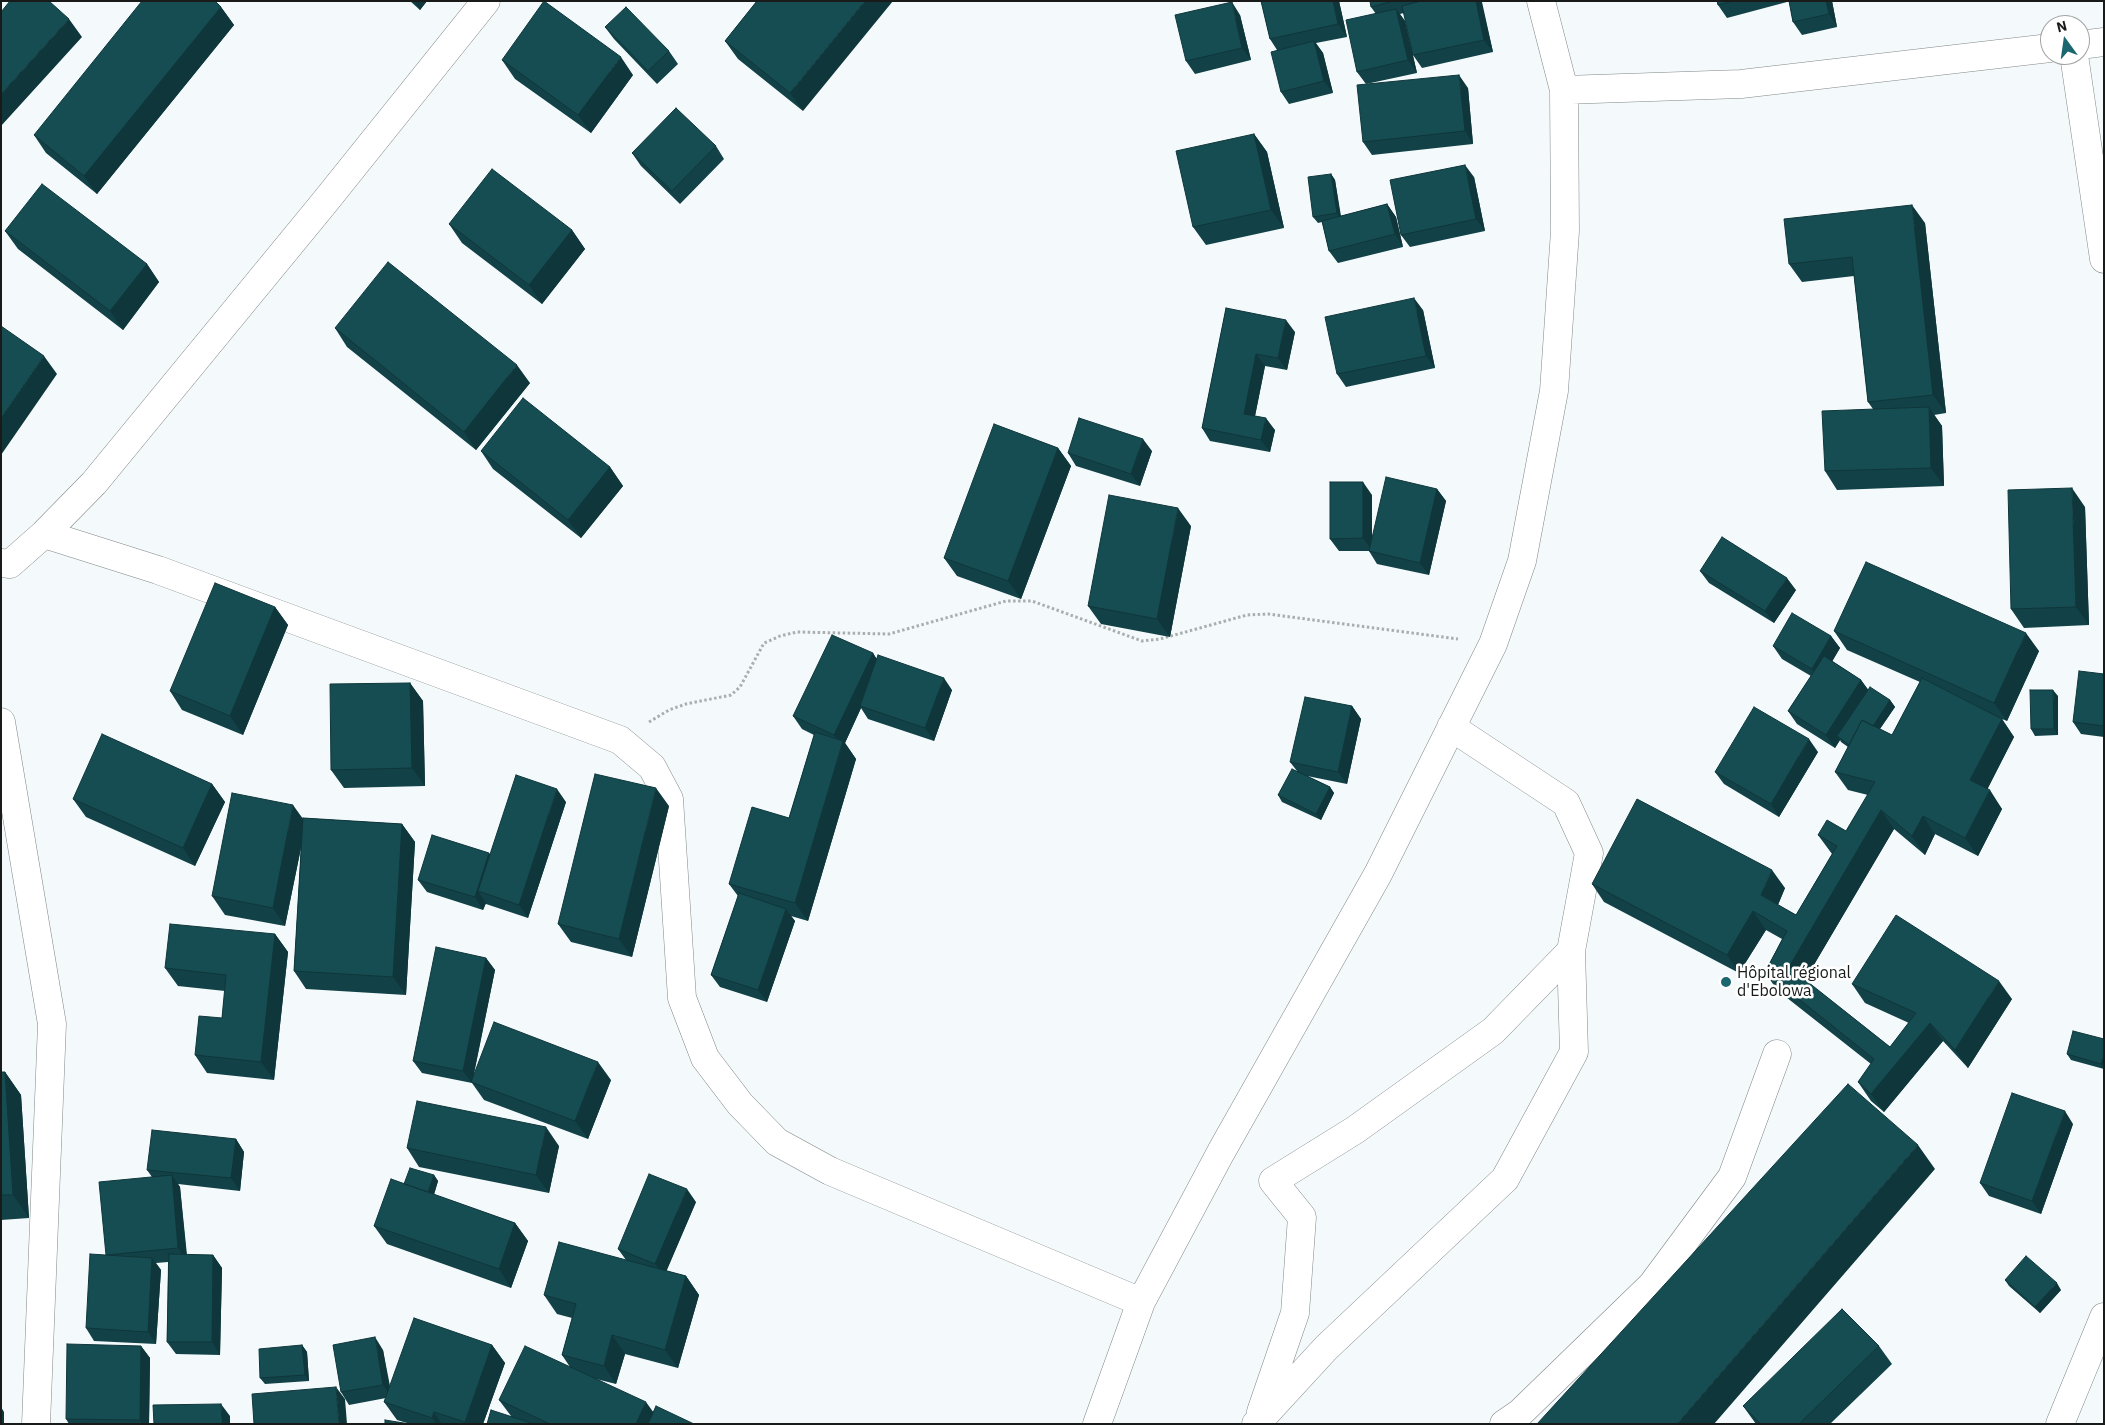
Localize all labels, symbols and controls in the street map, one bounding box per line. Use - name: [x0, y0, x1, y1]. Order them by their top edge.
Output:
- north arrow: [2040, 15, 2090, 65]
- text: N: [2055, 16, 2069, 36]
- place label: Hôpital régional d'Ebolowa: [1737, 963, 1851, 1001]
- marker: Hôpital régional d'Ebolowa: [1719, 975, 1733, 989]

